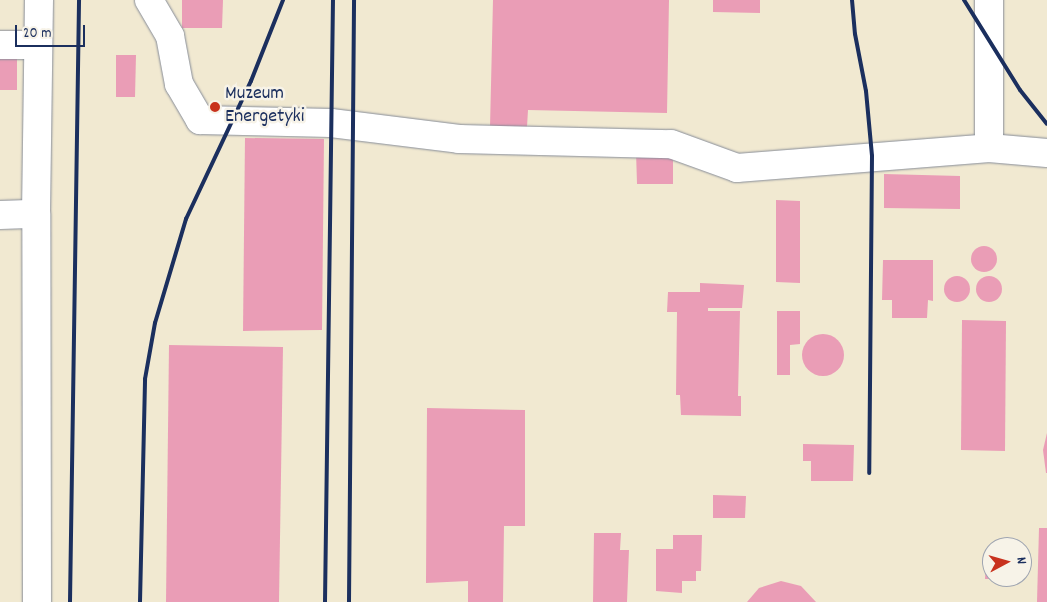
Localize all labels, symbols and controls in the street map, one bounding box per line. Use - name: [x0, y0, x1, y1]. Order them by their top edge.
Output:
- scale bar: [18, 15, 88, 47]
- text: 20 m: [23, 23, 51, 45]
- place label: Muzeum Energetyki: [225, 83, 304, 130]
- marker: Muzeum Energetyki: [209, 101, 221, 113]
- north arrow: [982, 537, 1032, 587]
- text: N: [1011, 556, 1031, 565]

